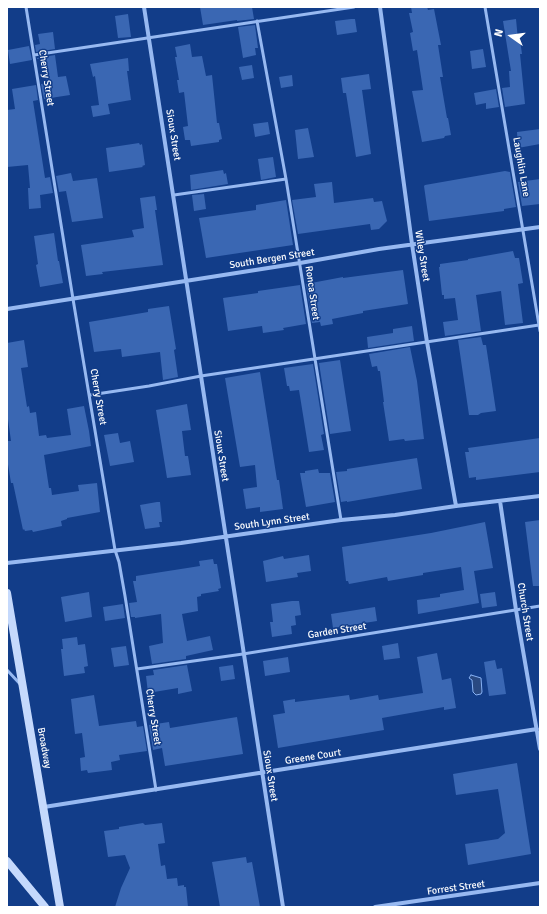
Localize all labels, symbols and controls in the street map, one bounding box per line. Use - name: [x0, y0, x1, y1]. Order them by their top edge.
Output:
- north arrow: [491, 16, 531, 56]
- text: N: [492, 28, 506, 38]
- street label: Cherry Street: [36, 49, 56, 107]
- street label: Sioux Street: [163, 108, 183, 162]
- street label: Laughlin Lane: [510, 136, 532, 198]
- street label: Wiley Street: [412, 229, 432, 283]
- street label: South Bergen Street: [229, 246, 315, 272]
- street label: Ronca Street: [302, 265, 322, 321]
- street label: Cherry Street: [87, 368, 109, 426]
- street label: Sioux Street: [211, 429, 231, 483]
- street label: South Lynn Street: [234, 511, 310, 533]
- street label: Church Street: [514, 582, 536, 642]
- street label: Garden Street: [307, 620, 367, 642]
- street label: Cherry Street: [143, 688, 163, 746]
- street label: Broadway: [34, 726, 54, 770]
- street label: Greene Court: [284, 747, 342, 767]
- street label: Sioux Street: [260, 749, 280, 803]
- street label: Forrest Street: [426, 878, 486, 898]

